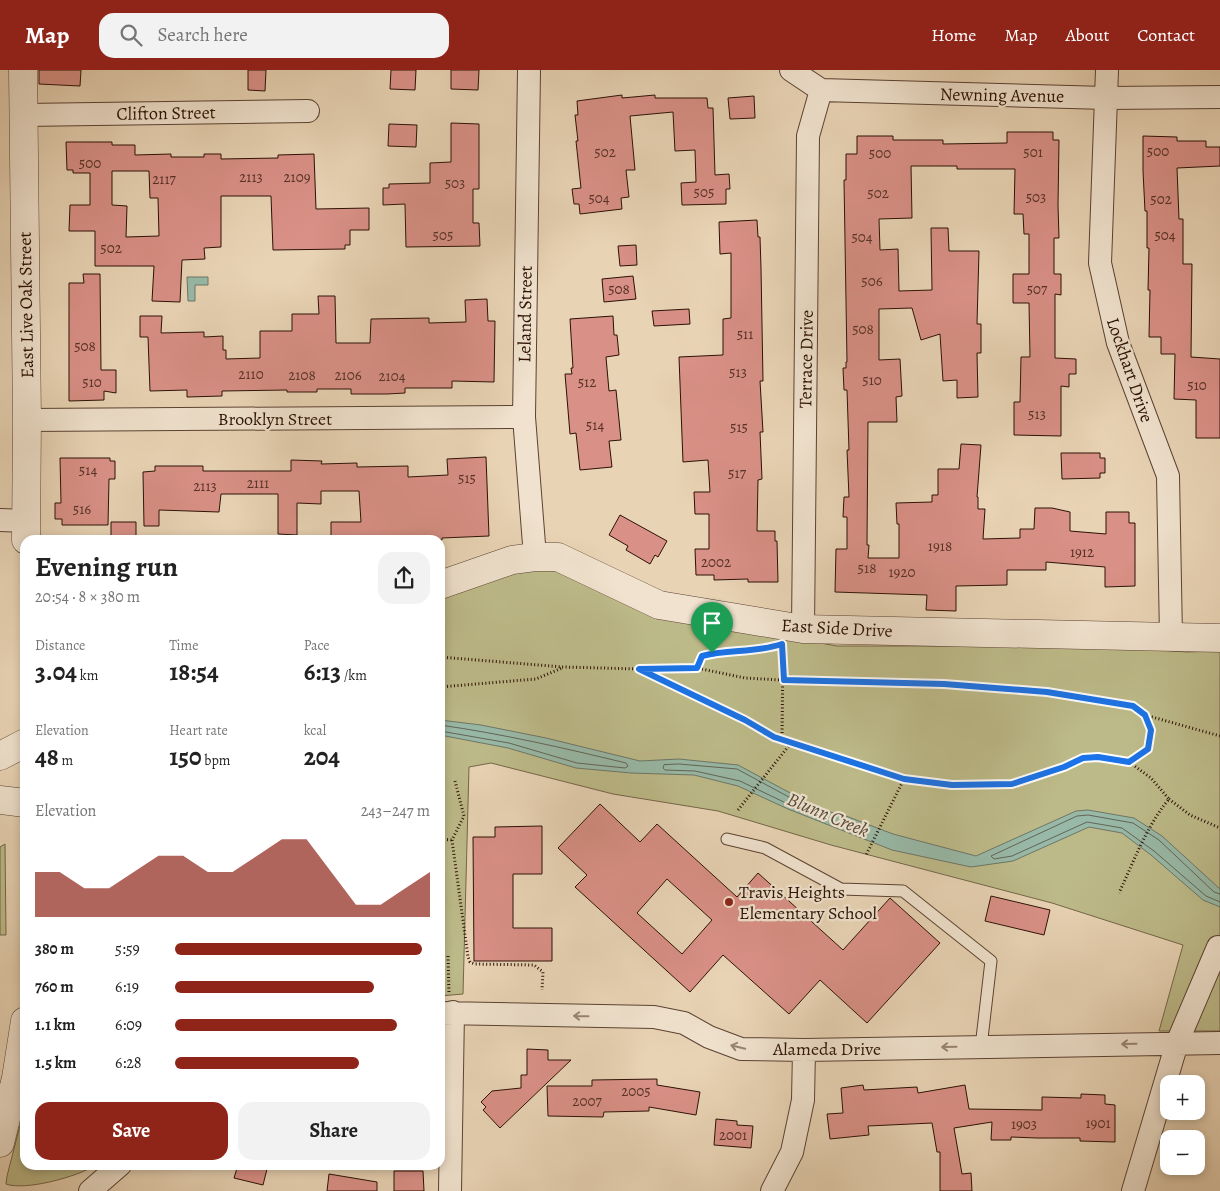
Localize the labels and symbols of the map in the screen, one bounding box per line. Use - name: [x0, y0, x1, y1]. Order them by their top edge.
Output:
- street label: Newning Avenue: [940, 82, 1064, 108]
- street label: Clifton Street: [116, 100, 216, 126]
- house number: 500: [1147, 141, 1169, 161]
- house number: 502: [594, 142, 616, 162]
- house number: 501: [1023, 142, 1043, 162]
- house number: 500: [869, 143, 891, 163]
- house number: 500: [79, 153, 101, 173]
- house number: 2113: [239, 167, 263, 187]
- house number: 2109: [283, 167, 311, 187]
- house number: 2117: [152, 169, 177, 189]
- house number: 503: [445, 173, 465, 193]
- house number: 505: [694, 182, 714, 202]
- house number: 502: [867, 183, 889, 203]
- house number: 503: [1026, 187, 1046, 207]
- house number: 504: [588, 188, 610, 208]
- house number: 502: [1150, 189, 1172, 209]
- house number: 505: [433, 225, 453, 245]
- house number: 504: [1154, 225, 1176, 245]
- house number: 504: [851, 227, 873, 247]
- street label: East Live Oak Street: [13, 231, 39, 378]
- house number: 502: [100, 238, 122, 258]
- street label: Leland Street: [512, 265, 538, 363]
- house number: 506: [861, 271, 883, 291]
- house number: 508: [608, 279, 630, 299]
- house number: 507: [1027, 279, 1048, 299]
- street label: Terrace Drive: [793, 310, 819, 408]
- street label: Lockhart Drive: [1101, 314, 1159, 426]
- house number: 508: [852, 319, 874, 339]
- house number: 511: [737, 324, 753, 344]
- house number: 508: [74, 336, 96, 356]
- house number: 513: [729, 362, 747, 382]
- house number: 2110: [238, 364, 264, 384]
- house number: 2108: [288, 365, 316, 385]
- house number: 2106: [334, 365, 362, 385]
- house number: 2104: [378, 366, 406, 386]
- house number: 510: [862, 370, 882, 390]
- house number: 510: [82, 372, 102, 392]
- house number: 512: [578, 372, 596, 392]
- house number: 510: [1187, 375, 1207, 395]
- house number: 513: [1028, 404, 1046, 424]
- street label: Brooklyn Street: [218, 407, 332, 431]
- house number: 514: [586, 415, 604, 435]
- house number: 515: [730, 417, 748, 437]
- house number: 514: [79, 460, 97, 480]
- house number: 517: [728, 463, 747, 483]
- house number: 515: [458, 468, 476, 488]
- house number: 2111: [247, 473, 269, 493]
- house number: 2113: [193, 476, 217, 496]
- house number: 516: [73, 499, 91, 519]
- house number: 1918: [928, 536, 952, 556]
- house number: 1912: [1070, 542, 1094, 562]
- house number: 2002: [701, 552, 731, 572]
- house number: 518: [858, 558, 876, 578]
- house number: 1920: [888, 562, 916, 582]
- pin: [691, 602, 733, 653]
- street label: East Side Drive: [781, 613, 893, 643]
- water label: Blunn Creek: [783, 786, 873, 844]
- place label: Travis Heights Elementary School: [739, 880, 877, 925]
- marker: Travis Heights Elementary School: [723, 896, 735, 908]
- one-way arrow: [574, 1011, 590, 1020]
- street label: Alameda Drive: [772, 1037, 881, 1061]
- one-way arrow: [1121, 1039, 1137, 1049]
- one-way arrow: [730, 1042, 746, 1051]
- one-way arrow: [941, 1043, 957, 1052]
- house number: 2005: [621, 1081, 651, 1101]
- house number: 2007: [572, 1091, 602, 1111]
- house number: 1901: [1085, 1113, 1111, 1133]
- house number: 1903: [1011, 1114, 1037, 1134]
- house number: 2001: [719, 1125, 747, 1145]

